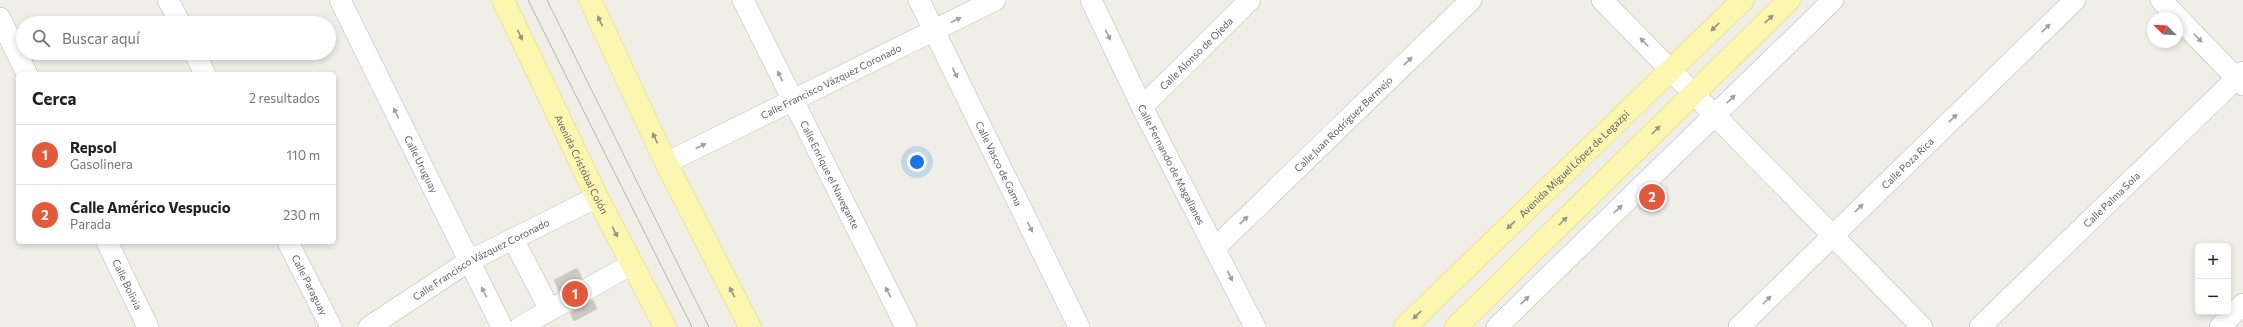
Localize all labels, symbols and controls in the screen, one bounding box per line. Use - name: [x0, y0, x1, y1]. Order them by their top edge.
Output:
- north arrow: [2147, 12, 2183, 48]
- one-way arrow: [597, 15, 603, 26]
- street label: Calle Alonso de Ojeda: [1157, 15, 1235, 92]
- one-way arrow: [1764, 15, 1774, 24]
- search box: [16, 16, 336, 60]
- one-way arrow: [950, 16, 961, 23]
- one-way arrow: [1710, 22, 1720, 32]
- one-way arrow: [2041, 23, 2051, 32]
- icon: search: [30, 27, 52, 49]
- text: Buscar aquí: [62, 29, 140, 47]
- one-way arrow: [1105, 29, 1111, 41]
- one-way arrow: [517, 30, 523, 41]
- one-way arrow: [2193, 33, 2203, 43]
- one-way arrow: [1639, 37, 1648, 47]
- street label: Calle Francisco Vázquez Coronado: [759, 41, 903, 121]
- one-way arrow: [1403, 56, 1413, 66]
- one-way arrow: [952, 67, 958, 78]
- one-way arrow: [777, 70, 783, 82]
- street label: Calle Juan Rodríguez Bermejo: [1292, 74, 1395, 174]
- text: Cerca: [32, 88, 77, 109]
- text: 2 resultados: [249, 90, 320, 106]
- one-way arrow: [1726, 94, 1736, 103]
- street label: Calle Fernando de Magallanes: [1136, 102, 1208, 227]
- one-way arrow: [393, 107, 399, 119]
- street label: Avenida Miguel López de Legazpi: [1516, 108, 1632, 220]
- street label: Avenida Cristóbal Colón: [553, 113, 611, 216]
- one-way arrow: [1948, 113, 1958, 123]
- street label: Calle Enrique el Navegante: [798, 118, 862, 231]
- street label: Calle Vasco de Gama: [973, 119, 1025, 208]
- one-way arrow: [1651, 125, 1661, 135]
- street label: Calle Uruguay: [402, 133, 441, 195]
- one-way arrow: [652, 133, 658, 144]
- street label: Calle Poza Rica: [1879, 135, 1936, 191]
- text: Repsol: [70, 138, 117, 156]
- one-way arrow: [696, 143, 707, 149]
- text: 1: [42, 147, 48, 163]
- text: 110 m: [287, 147, 320, 163]
- your location: [907, 152, 927, 172]
- text: Gasolinera: [70, 156, 133, 172]
- street label: Calle Palma Sola: [2081, 170, 2142, 230]
- pin: 2: [1639, 182, 1665, 212]
- text: Calle Américo Vespucio: [70, 198, 231, 216]
- one-way arrow: [1854, 203, 1864, 213]
- one-way arrow: [1613, 204, 1623, 214]
- text: 2: [41, 207, 49, 223]
- text: 230 m: [283, 207, 320, 223]
- one-way arrow: [1239, 215, 1249, 225]
- text: Parada: [70, 216, 111, 232]
- street label: Calle Francisco Vázquez Coronado: [410, 216, 551, 303]
- one-way arrow: [1558, 216, 1568, 226]
- one-way arrow: [1506, 220, 1516, 230]
- one-way arrow: [1027, 222, 1034, 233]
- one-way arrow: [612, 226, 618, 238]
- map controls: [2195, 243, 2231, 315]
- button: +: [2195, 243, 2231, 279]
- street label: Calle Paraguay: [289, 253, 330, 317]
- street label: Calle Bolivia: [110, 257, 145, 312]
- one-way arrow: [1227, 270, 1233, 281]
- pin: 1: [562, 279, 588, 309]
- button: −: [2195, 279, 2231, 315]
- one-way arrow: [481, 286, 488, 298]
- one-way arrow: [729, 286, 735, 298]
- one-way arrow: [885, 286, 892, 298]
- one-way arrow: [1520, 295, 1530, 305]
- one-way arrow: [1762, 295, 1772, 304]
- one-way arrow: [1412, 310, 1422, 320]

